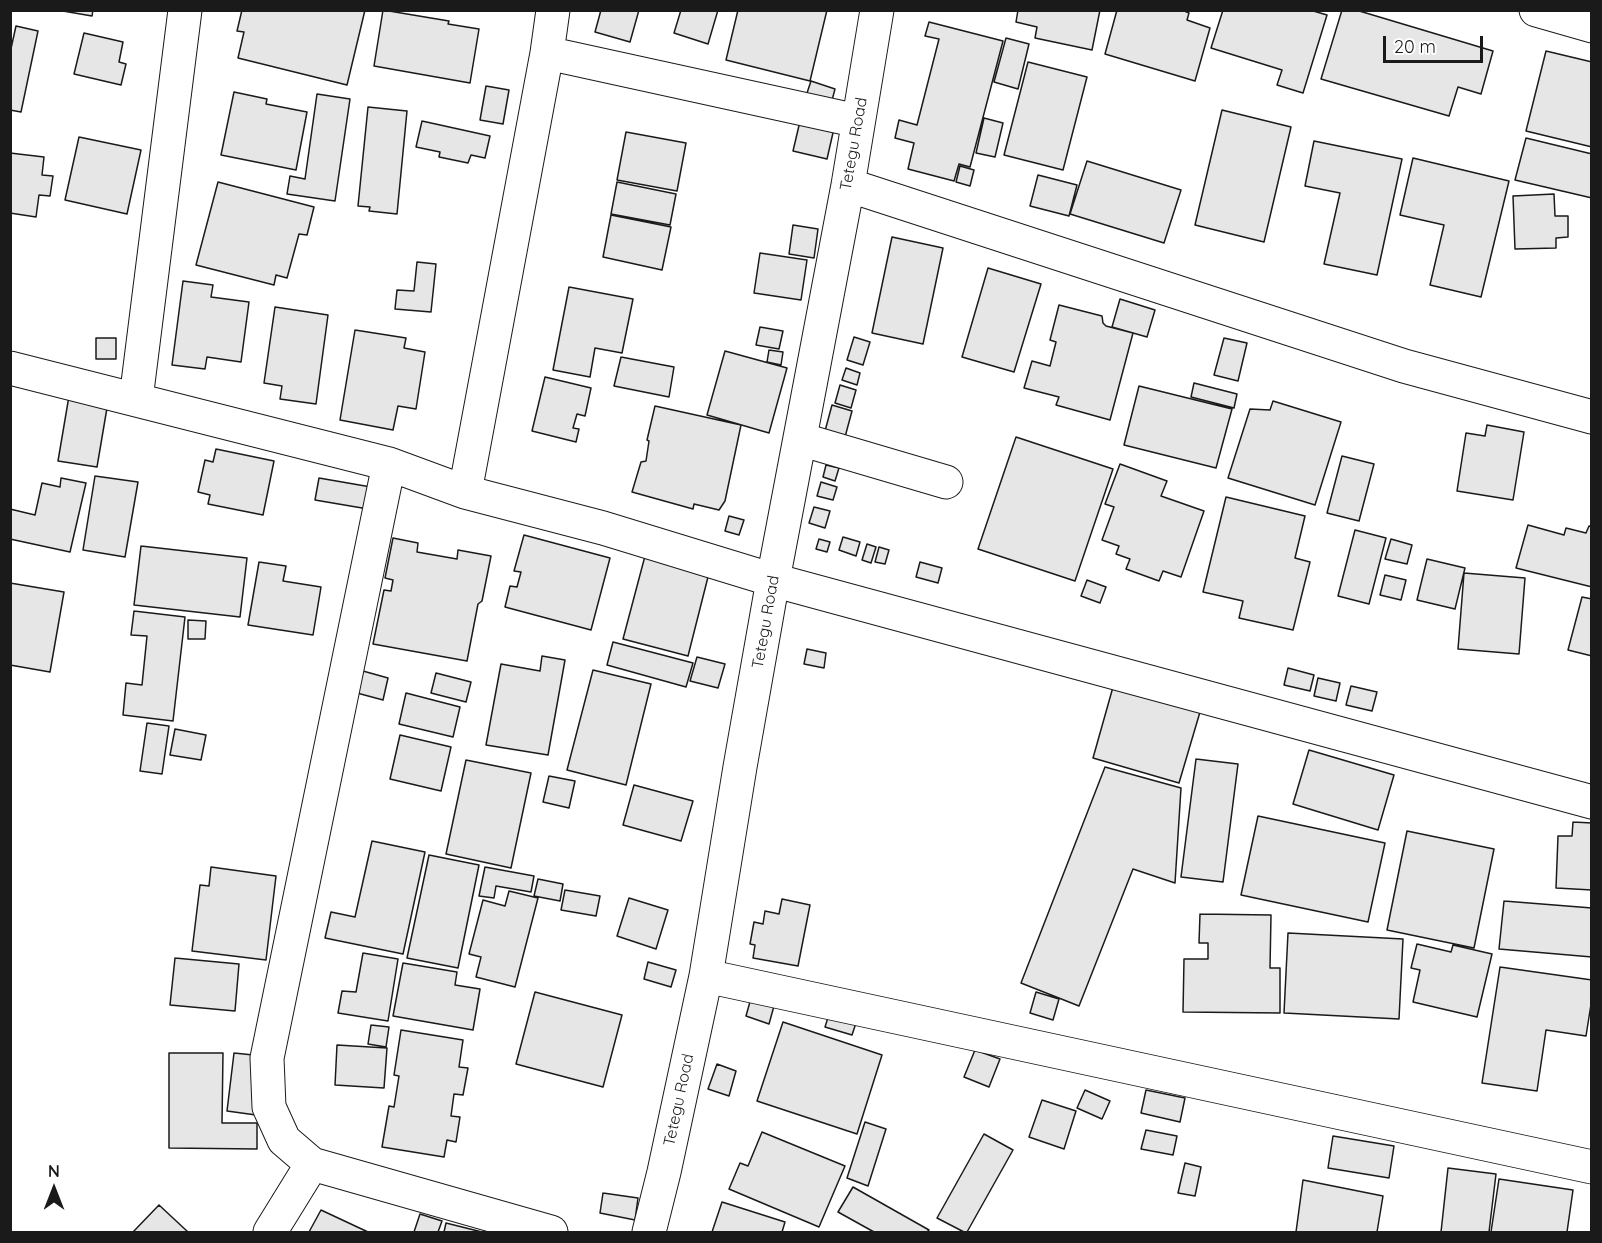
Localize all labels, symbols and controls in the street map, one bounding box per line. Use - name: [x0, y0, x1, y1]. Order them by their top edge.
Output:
- scale bar: [1386, 24, 1486, 62]
- text: 20 m: [1394, 35, 1436, 58]
- street label: Tetegu Road: [836, 96, 872, 192]
- street label: Tetegu Road: [748, 574, 784, 670]
- street label: Tetegu Road: [660, 1052, 698, 1148]
- north arrow: [24, 1159, 84, 1219]
- text: N: [48, 1161, 60, 1181]

